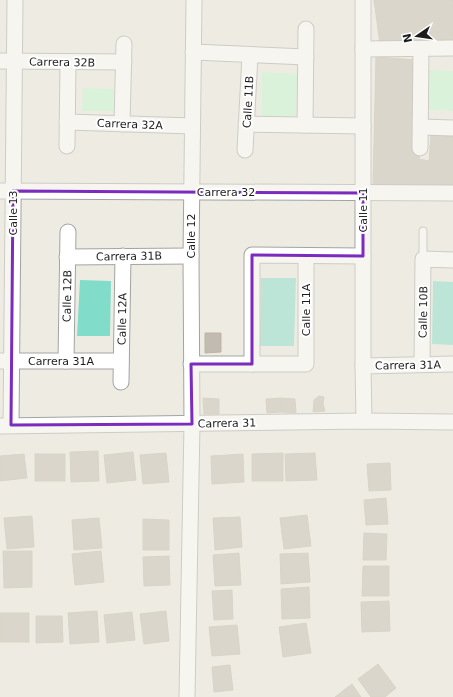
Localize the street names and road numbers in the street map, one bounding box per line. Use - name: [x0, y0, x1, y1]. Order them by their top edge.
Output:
- street label: Carrera 32B: [29, 55, 95, 70]
- street label: Calle 11B: [241, 76, 256, 129]
- street label: Carrera 32A: [97, 117, 164, 132]
- street label: Carrera 32: [197, 186, 255, 199]
- street label: Calle 11: [357, 188, 370, 232]
- street label: Calle 13: [7, 191, 20, 235]
- street label: Calle 12: [185, 214, 198, 258]
- street label: Carrera 31B: [96, 249, 162, 264]
- street label: Calle 12B: [61, 270, 74, 322]
- street label: Calle 11A: [300, 283, 313, 336]
- street label: Calle 10B: [417, 286, 430, 338]
- street label: Calle 12A: [116, 292, 129, 345]
- street label: Carrera 31A: [28, 355, 95, 368]
- street label: Carrera 31A: [375, 358, 442, 373]
- street label: Carrera 31: [198, 416, 256, 431]

